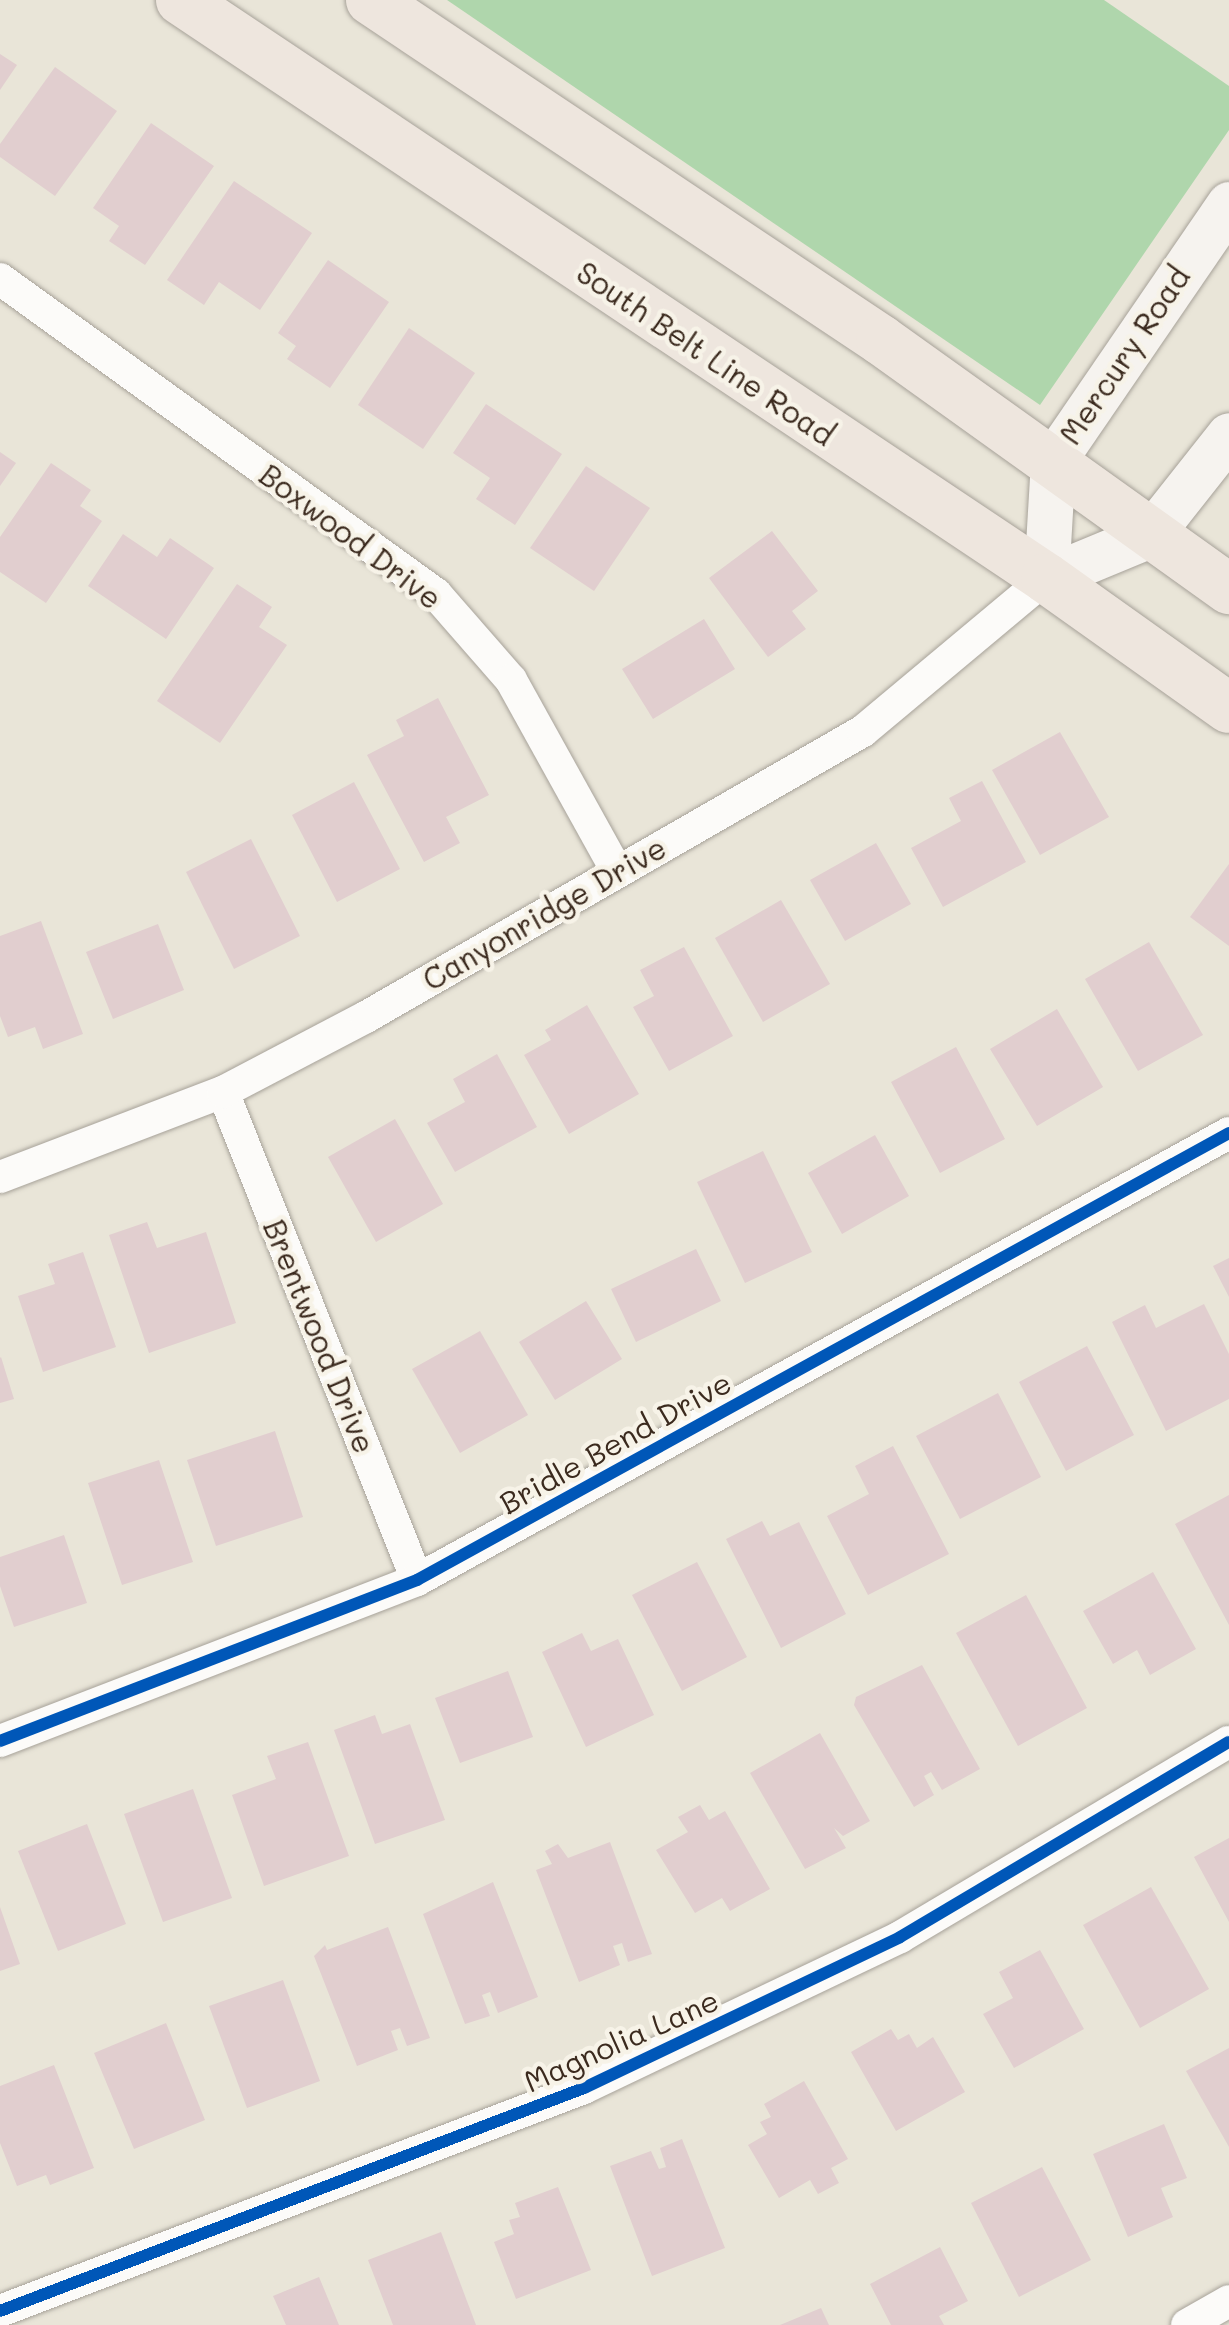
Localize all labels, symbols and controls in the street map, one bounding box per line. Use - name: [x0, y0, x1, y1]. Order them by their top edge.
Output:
- street label: South Belt Line Road: [570, 253, 842, 453]
- street label: Mercury Road: [1051, 259, 1197, 451]
- street label: Boxwood Drive: [253, 456, 449, 616]
- street label: Canyonridge Drive: [416, 829, 672, 997]
- street label: Brentwood Drive: [257, 1214, 383, 1458]
- street label: Bridle Bend Drive: [493, 1363, 737, 1521]
- street label: Magnolia Lane: [518, 1981, 724, 2099]

